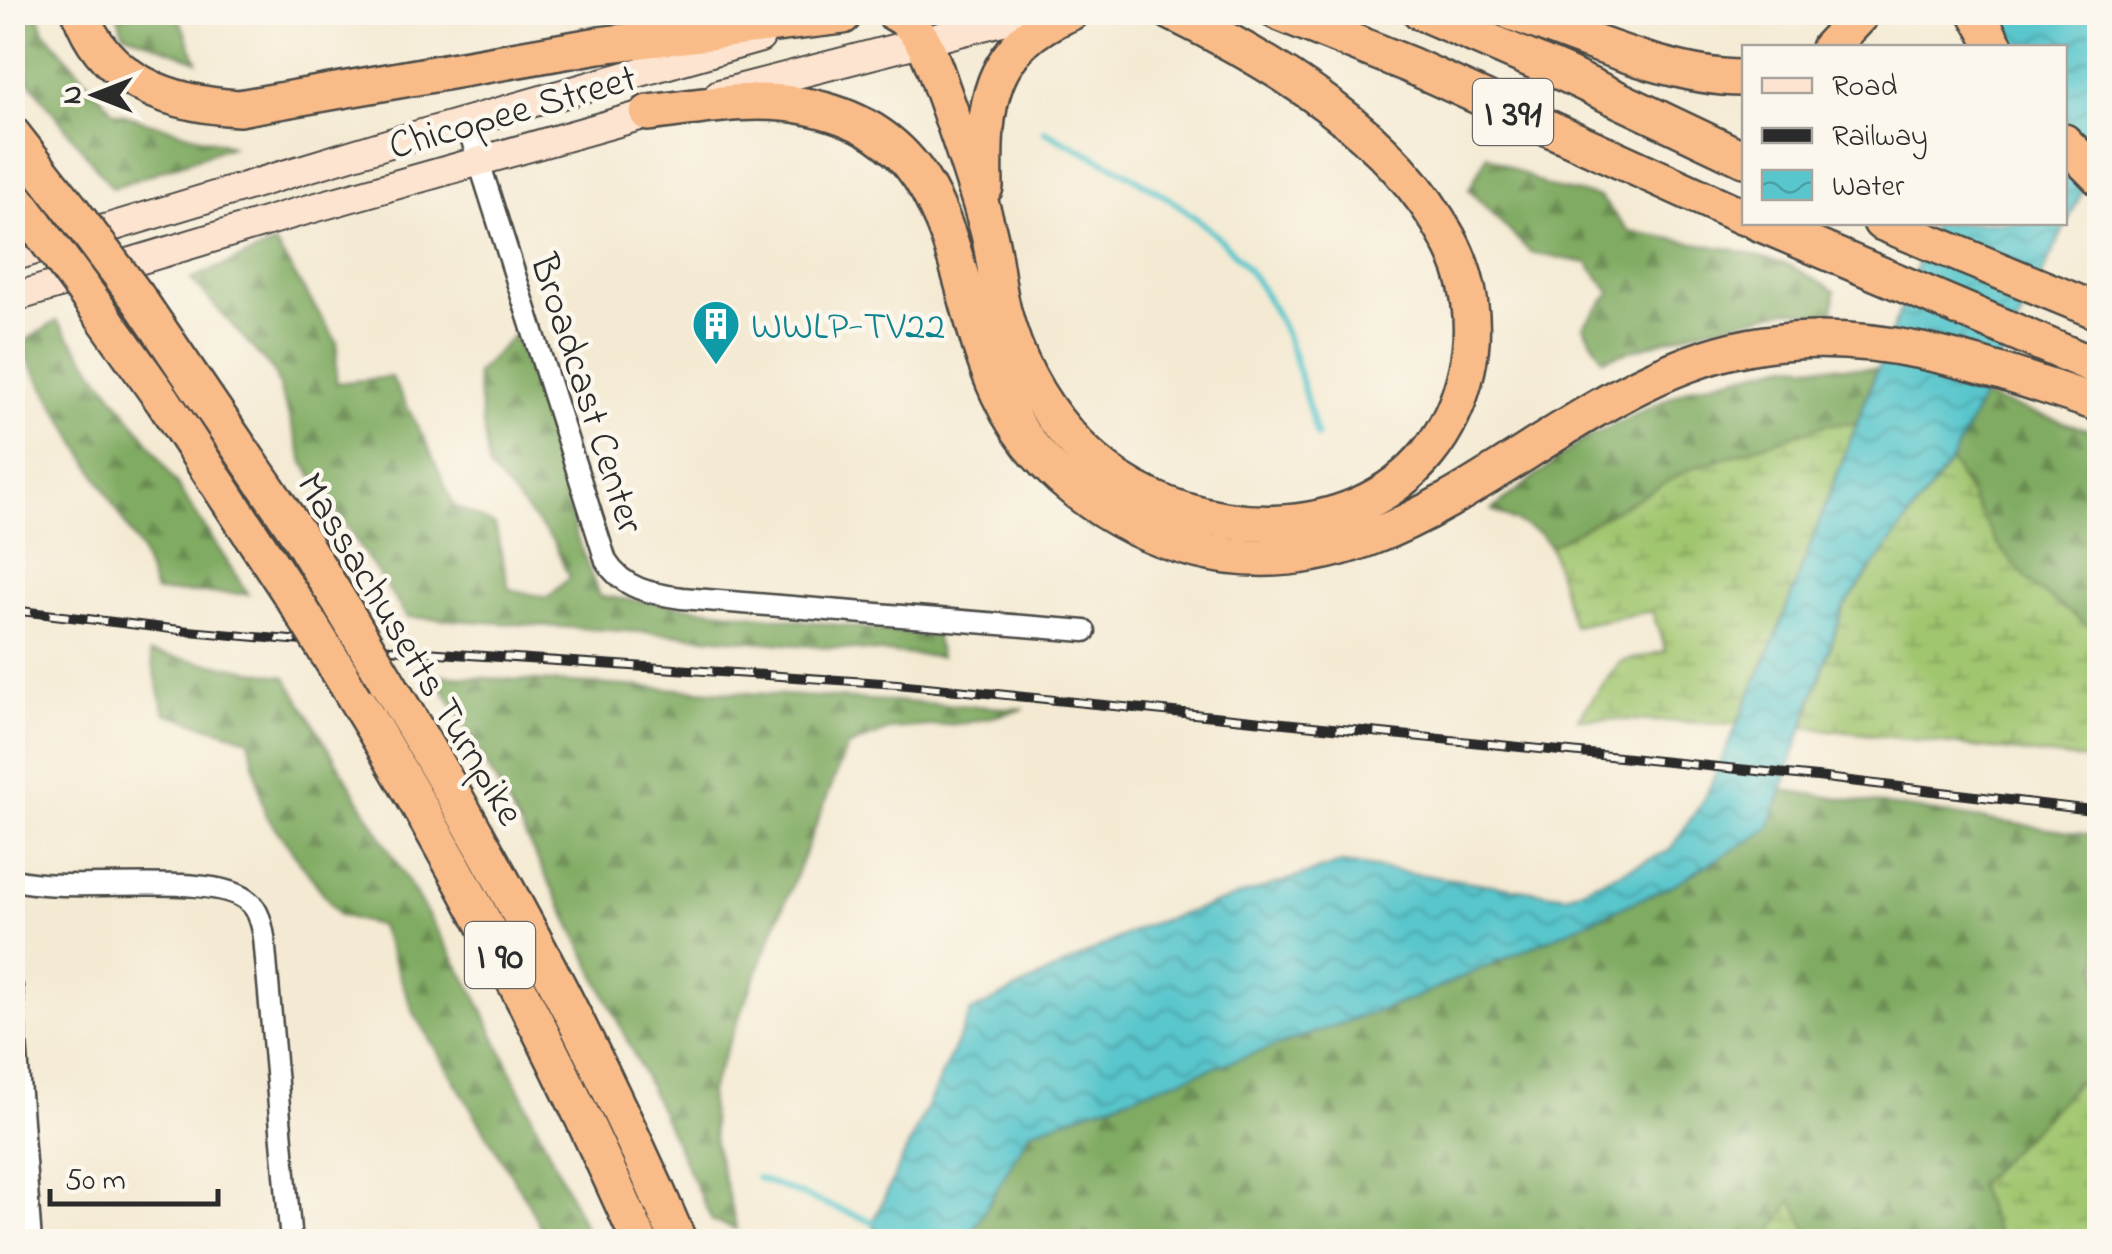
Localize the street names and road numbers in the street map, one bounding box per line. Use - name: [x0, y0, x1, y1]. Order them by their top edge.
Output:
- street label: Chicopee Street: [382, 51, 644, 178]
- road number: I 391: [1473, 79, 1553, 145]
- street label: Broadcast Center: [511, 246, 658, 542]
- street label: Massachusetts Turnpike: [279, 462, 537, 838]
- road number: I 90: [465, 922, 535, 988]

